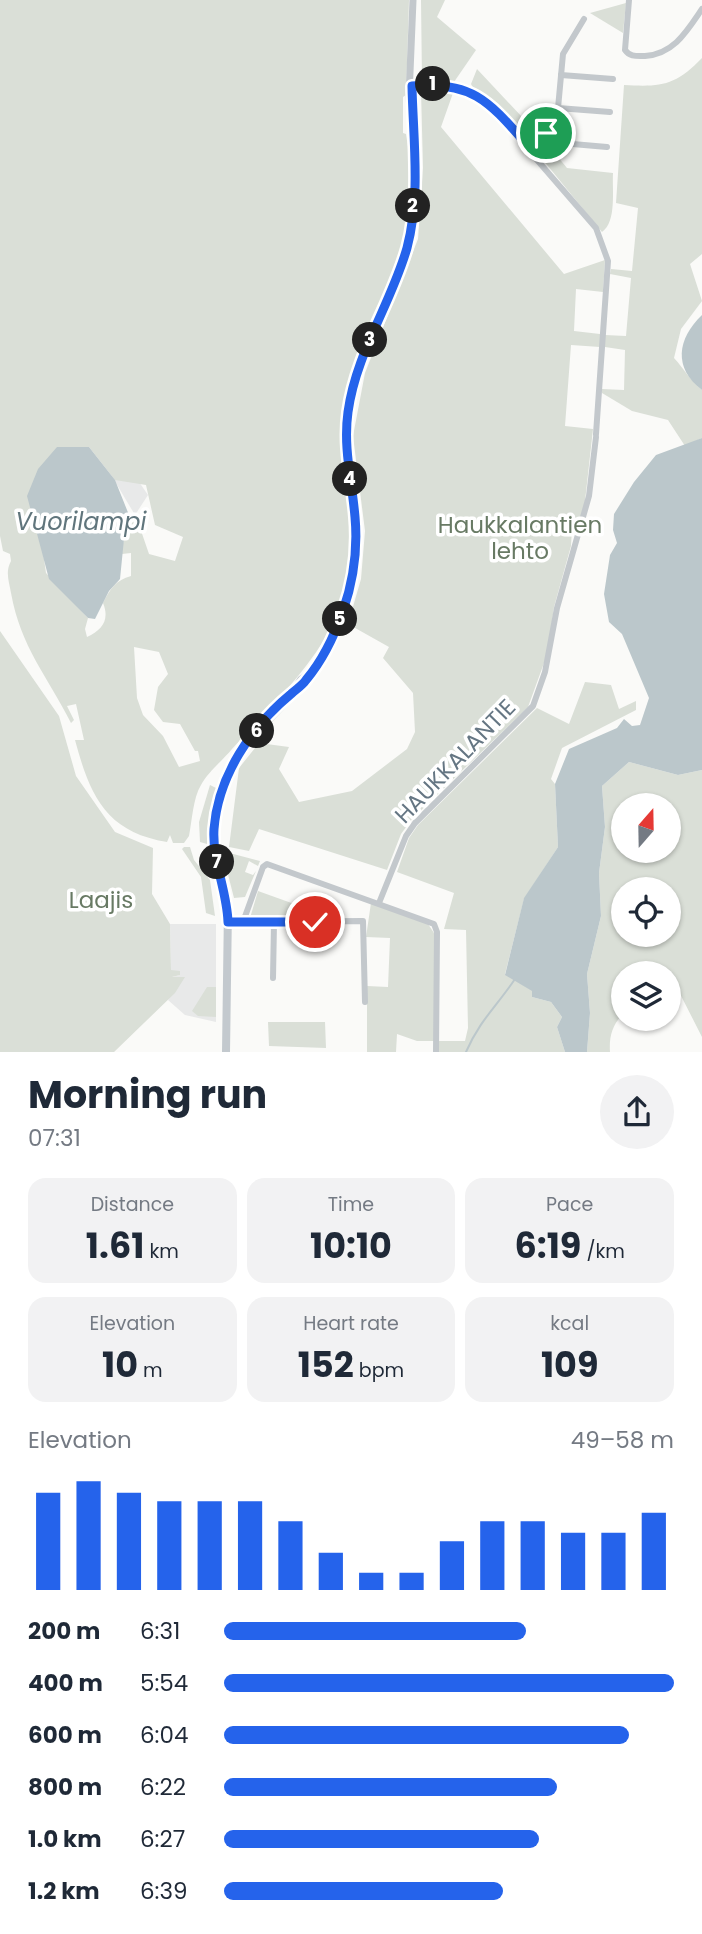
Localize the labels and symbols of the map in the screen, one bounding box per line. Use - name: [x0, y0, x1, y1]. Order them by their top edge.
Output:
- pin: 1: [416, 66, 450, 102]
- pin: [516, 103, 576, 163]
- pin: 2: [396, 188, 430, 224]
- pin: 3: [352, 322, 388, 358]
- pin: 4: [332, 462, 368, 496]
- water label: Vuorilampi: [16, 505, 147, 538]
- park label: Haukkalantien lehto: [438, 509, 602, 567]
- pin: 5: [322, 602, 358, 636]
- street label: HAUKKALANTIE: [387, 692, 523, 830]
- pin: 6: [240, 714, 274, 748]
- north arrow: [611, 793, 681, 863]
- pin: 7: [200, 844, 234, 880]
- park label: Laajis: [69, 884, 133, 916]
- pin: [285, 892, 345, 952]

